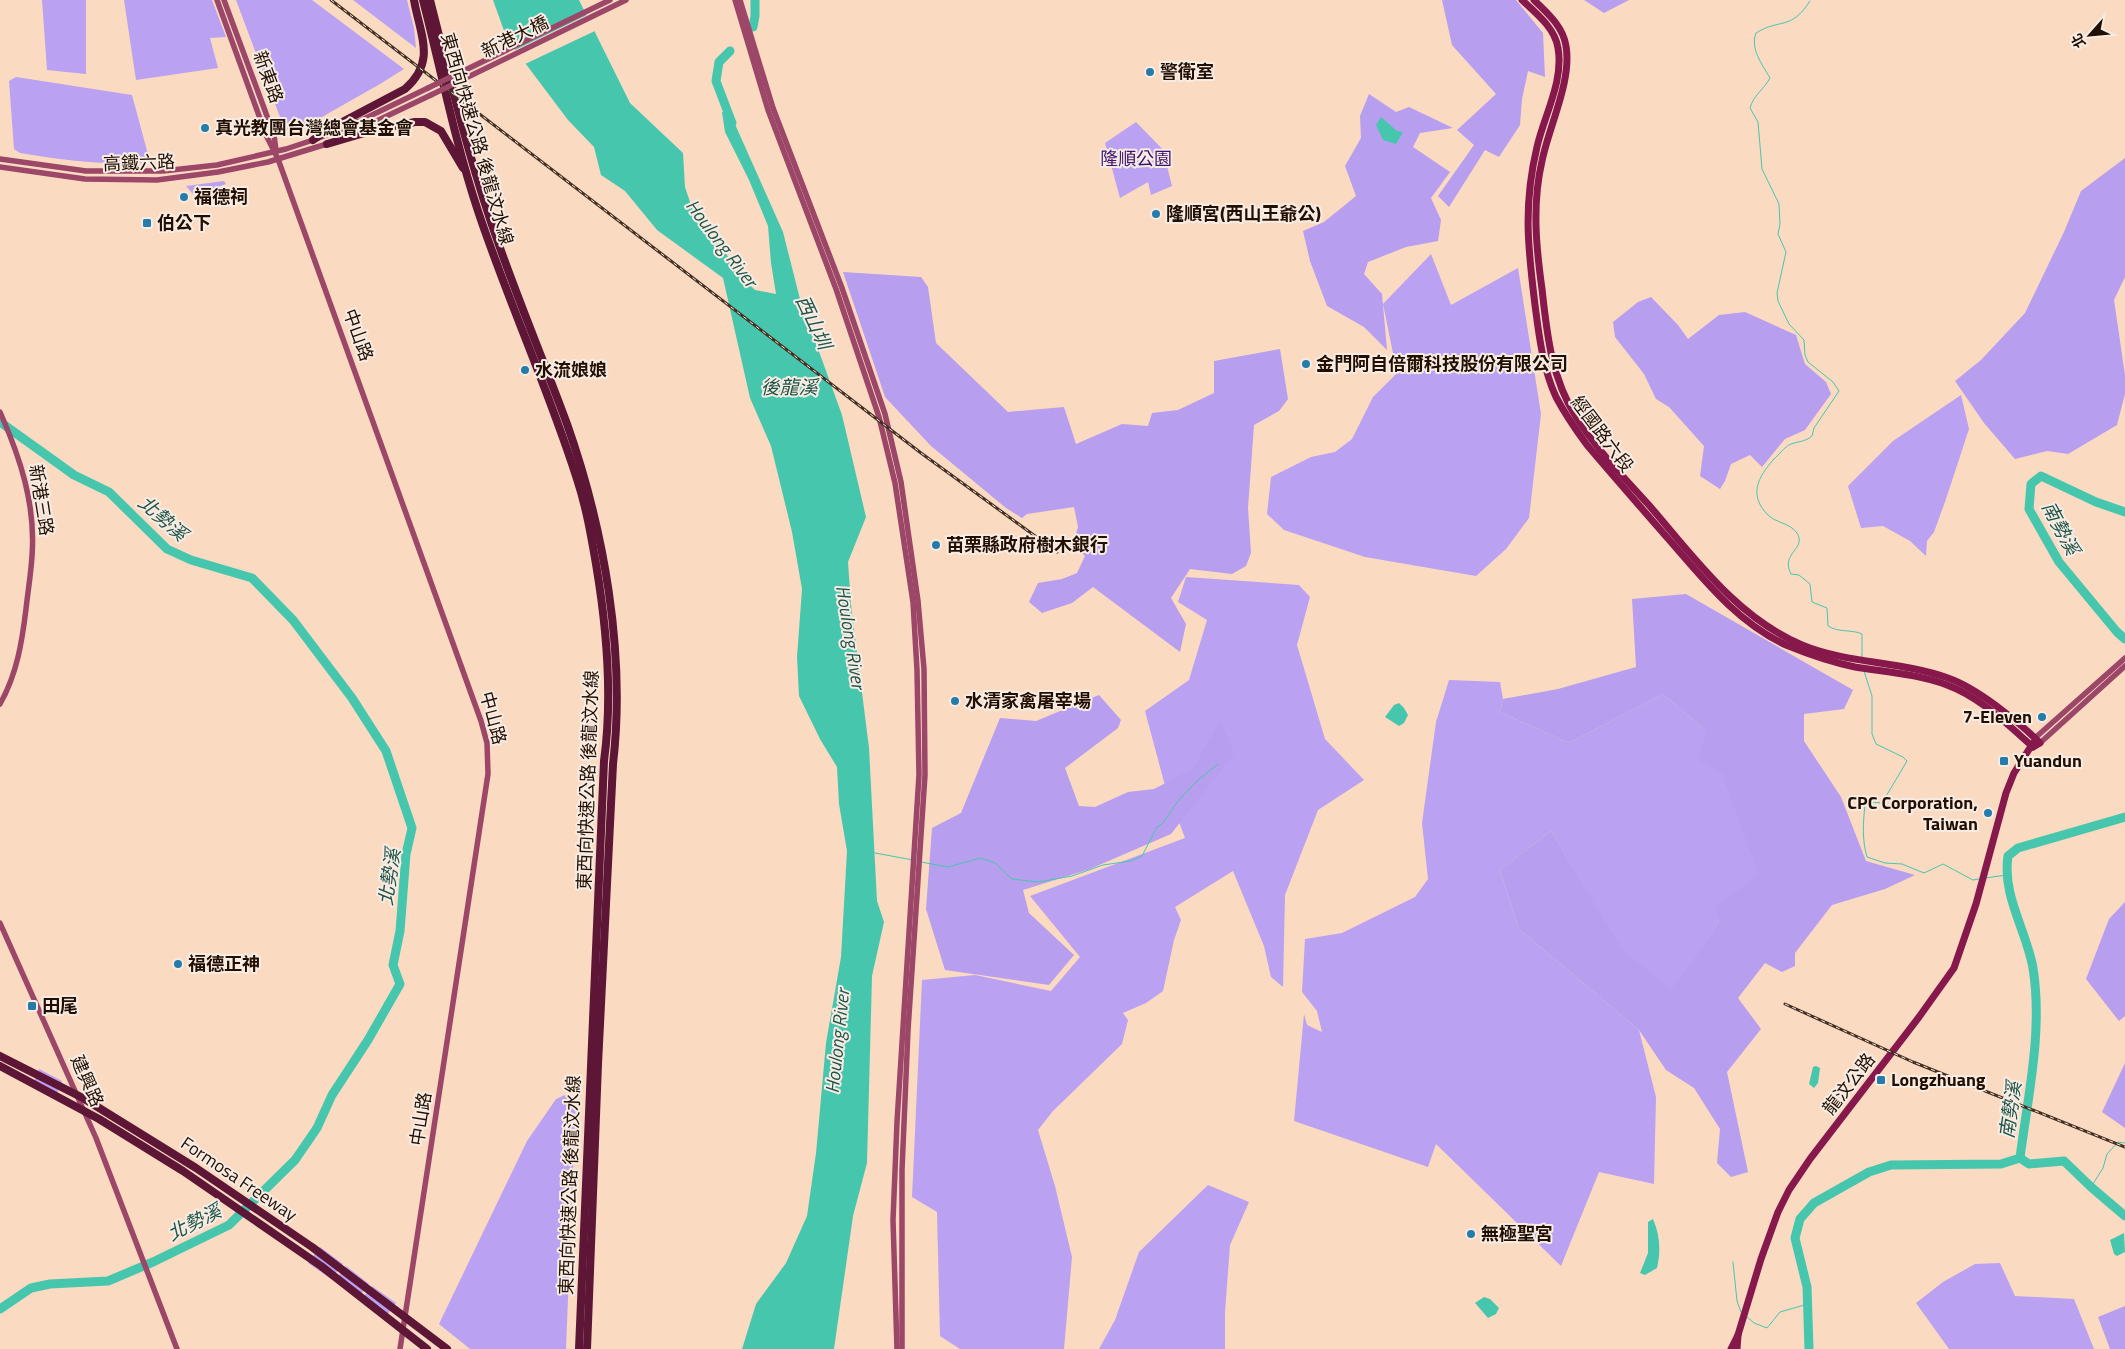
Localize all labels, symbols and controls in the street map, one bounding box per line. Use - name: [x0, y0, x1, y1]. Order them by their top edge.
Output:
- street label: 新港大橋: [477, 9, 553, 64]
- north arrow: [2065, 10, 2115, 60]
- street label: 東西向快速公路 後龍汶水線: [434, 29, 521, 248]
- text: 北: [2065, 30, 2091, 52]
- street label: 新東路: [247, 47, 290, 107]
- place label: 警衛室: [1160, 58, 1214, 85]
- marker: 警衛室: [1144, 66, 1156, 78]
- place label: 真光教團台灣總會基金會: [215, 114, 414, 141]
- marker: 真光教團台灣總會基金會: [199, 122, 211, 134]
- park label: 隆順公園: [1100, 145, 1172, 172]
- street label: 高鐵六路: [103, 148, 175, 177]
- place label: 福德祠: [194, 183, 248, 210]
- marker: 福德祠: [178, 191, 190, 203]
- water label: Houlong River: [679, 192, 767, 295]
- place label: 隆順宮(西山王爺公): [1166, 200, 1321, 227]
- marker: 隆順宮(西山王爺公): [1150, 208, 1162, 220]
- place label: 伯公下: [157, 209, 211, 236]
- marker: 伯公下: [141, 217, 153, 229]
- water label: 西山圳: [789, 290, 841, 356]
- street label: 中山路: [337, 305, 380, 365]
- place label: 金門阿自倍爾科技股份有限公司: [1316, 350, 1568, 377]
- place label: 水流娘娘: [535, 356, 607, 383]
- marker: 金門阿自倍爾科技股份有限公司: [1300, 358, 1312, 370]
- marker: 水流娘娘: [519, 364, 531, 376]
- water label: 後龍溪: [760, 372, 820, 401]
- street label: 經國路六段: [1565, 390, 1640, 478]
- street label: 新港三路: [23, 462, 60, 538]
- water label: 北勢溪: [132, 488, 197, 549]
- water label: 南勢溪: [2035, 496, 2089, 562]
- place label: 苗栗縣政府樹木銀行: [946, 531, 1108, 558]
- marker: 苗栗縣政府樹木銀行: [930, 539, 942, 551]
- water label: Houlong River: [829, 583, 874, 693]
- street label: 東西向快速公路 後龍汶水線: [570, 670, 605, 890]
- place label: 水清家禽屠宰場: [965, 687, 1091, 714]
- street label: 中山路: [473, 688, 514, 747]
- marker: 水清家禽屠宰場: [949, 695, 961, 707]
- place label: 7-Eleven: [1963, 703, 2032, 730]
- marker: 7-Eleven: [2036, 711, 2048, 723]
- place label: Yuandun: [2014, 747, 2082, 774]
- marker: Yuandun: [1998, 755, 2010, 767]
- place label: CPC Corporation, Taiwan: [1847, 789, 1978, 837]
- marker: CPC Corporation, Taiwan: [1982, 807, 1994, 819]
- water label: 北勢溪: [370, 844, 407, 907]
- place label: 福德正神: [188, 950, 260, 977]
- marker: 福德正神: [172, 958, 184, 970]
- water label: Houlong River: [817, 986, 857, 1094]
- place label: 田尾: [42, 992, 78, 1019]
- marker: 田尾: [26, 1000, 38, 1012]
- street label: 龍汶公路: [1816, 1047, 1881, 1120]
- street label: 建興路: [64, 1051, 111, 1111]
- place label: Longzhuang: [1891, 1066, 1986, 1093]
- marker: Longzhuang: [1875, 1074, 1887, 1086]
- street label: 東西向快速公路 後龍汶水線: [552, 1075, 587, 1295]
- water label: 南勢溪: [1991, 1077, 2028, 1140]
- street label: 中山路: [403, 1090, 438, 1148]
- street label: Formosa Freeway: [176, 1130, 303, 1228]
- water label: 北勢溪: [162, 1194, 228, 1247]
- place label: 無極聖宮: [1481, 1220, 1553, 1247]
- marker: 無極聖宮: [1465, 1228, 1477, 1240]

